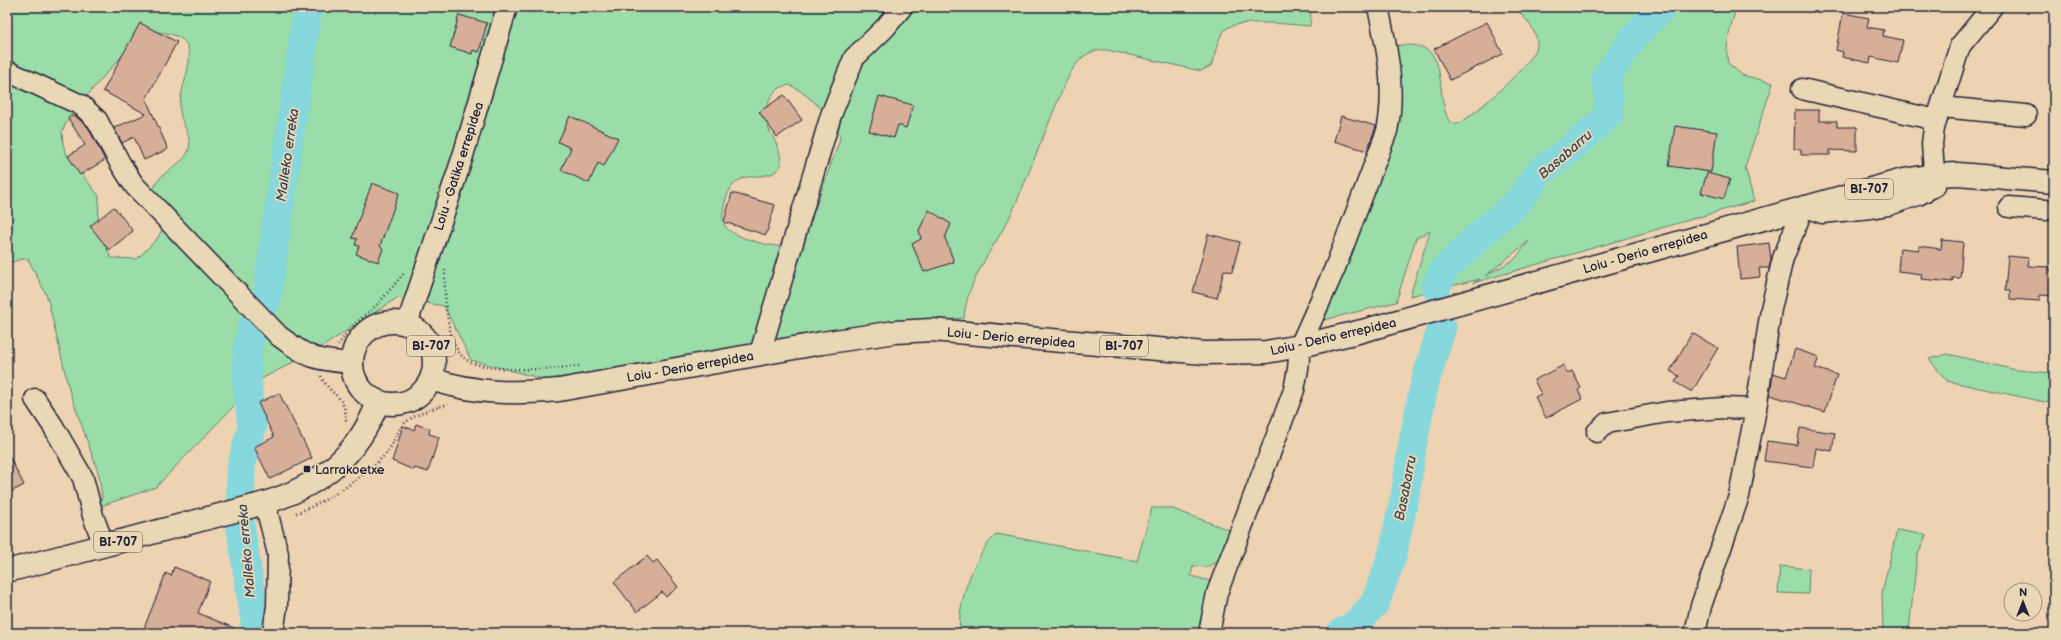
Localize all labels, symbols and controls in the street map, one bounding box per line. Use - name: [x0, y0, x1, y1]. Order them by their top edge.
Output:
- street label: Loiu - Gatika errepidea: [431, 100, 487, 233]
- water label: Malleko erreka: [273, 107, 302, 203]
- water label: Basabarru: [1535, 126, 1596, 182]
- road number: BI-707: [1845, 179, 1893, 199]
- street label: Loiu - Derio errepidea: [1581, 227, 1709, 277]
- street label: Loiu - Derio errepidea: [1269, 315, 1398, 359]
- street label: Loiu - Derio errepidea: [946, 324, 1076, 352]
- road number: BI-707: [407, 336, 455, 356]
- road number: BI-707: [1100, 336, 1148, 356]
- street label: Loiu - Derio errepidea: [625, 348, 755, 386]
- water label: Basabarru: [1391, 454, 1420, 522]
- place label: Larrakoetxe: [315, 462, 385, 478]
- marker: Larrakoetxe: [302, 464, 312, 474]
- water label: Malleko erreka: [234, 503, 259, 599]
- road number: BI-707: [94, 532, 142, 552]
- north arrow: [2003, 582, 2043, 622]
- text: N: [2019, 586, 2027, 599]

